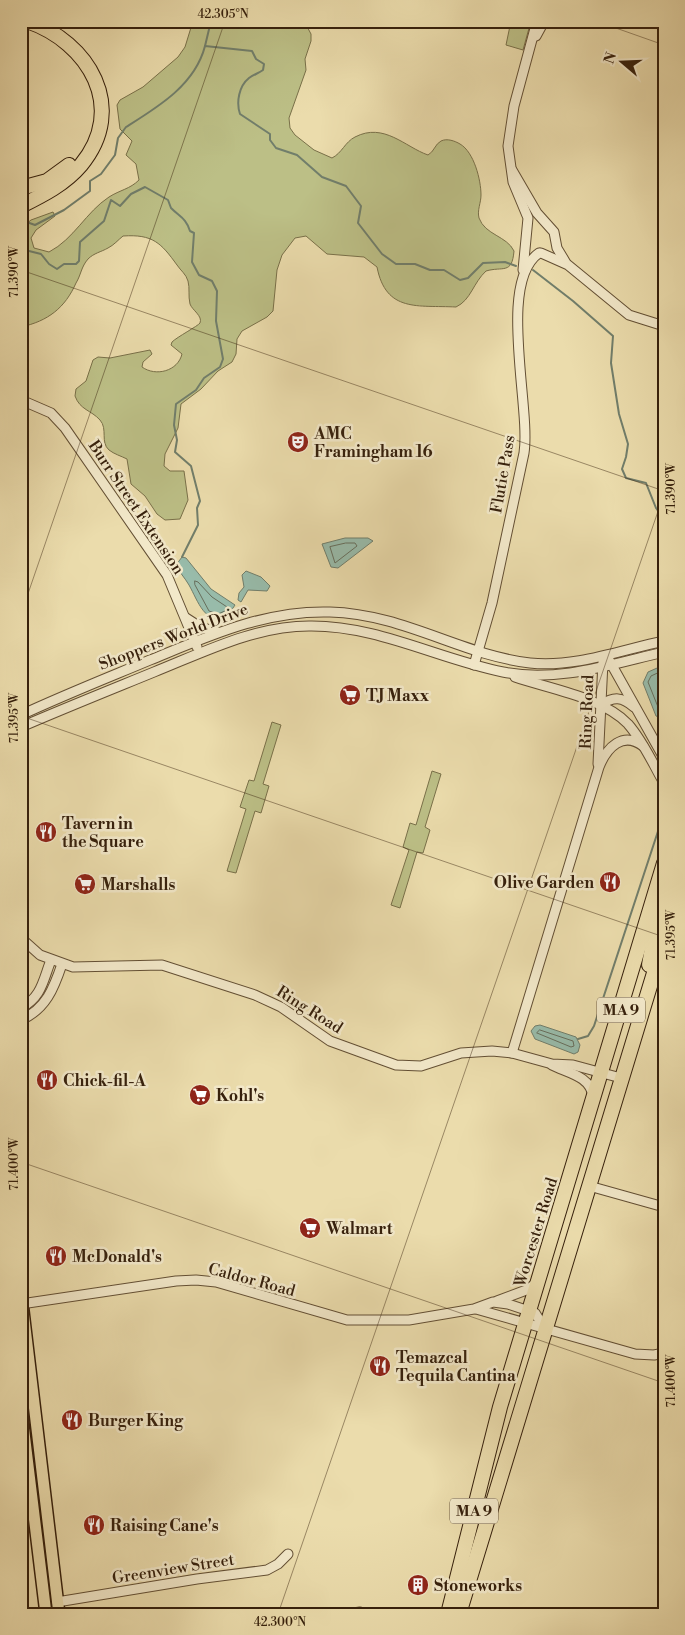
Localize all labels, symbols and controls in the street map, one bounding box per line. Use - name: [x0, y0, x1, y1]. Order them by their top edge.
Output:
- text: 42.305°N: [197, 7, 249, 22]
- north arrow: [598, 38, 648, 88]
- text: N: [600, 50, 621, 66]
- text: 71.390°W: [7, 245, 22, 298]
- place label: AMC Framingham 16: [313, 424, 433, 462]
- theatre icon: AMC Framingham 16: [286, 430, 310, 454]
- street label: Flutie Pass: [486, 434, 520, 515]
- street label: Burr Street Extension: [83, 436, 189, 579]
- text: 71.390°W: [664, 462, 679, 515]
- street label: Shoppers World Drive: [96, 599, 251, 675]
- street label: Ring Road: [576, 674, 598, 750]
- supermarket icon: TJ Maxx: [338, 683, 362, 707]
- place label: TJ Maxx: [366, 686, 430, 706]
- text: 71.395°W: [7, 692, 22, 743]
- place label: Tavern in the Square: [62, 814, 144, 852]
- restaurant icon: Tavern in the Square: [34, 820, 58, 844]
- restaurant icon: Olive Garden: [598, 870, 622, 894]
- supermarket icon: Marshalls: [73, 872, 97, 896]
- place label: Olive Garden: [494, 873, 594, 893]
- place label: Marshalls: [101, 875, 176, 895]
- text: 71.395°W: [664, 909, 679, 960]
- street label: Ring Road: [273, 982, 346, 1038]
- road number: MA 9: [597, 998, 645, 1022]
- restaurant icon: Chick-fil-A: [35, 1068, 59, 1092]
- place label: Chick-fil-A: [63, 1071, 146, 1091]
- supermarket icon: Kohl's: [188, 1083, 212, 1107]
- place label: Kohl's: [216, 1086, 264, 1106]
- text: 71.400°W: [7, 1136, 22, 1190]
- street label: Worcester Road: [510, 1175, 562, 1290]
- supermarket icon: Walmart: [298, 1216, 322, 1240]
- place label: Walmart: [325, 1219, 393, 1239]
- restaurant icon: McDonald's: [44, 1244, 68, 1268]
- place label: McDonald's: [72, 1247, 162, 1267]
- street label: Caldor Road: [206, 1259, 297, 1301]
- place label: Temazcal Tequila Cantina: [396, 1348, 516, 1386]
- text: 71.400°W: [664, 1353, 679, 1407]
- restaurant icon: Temazcal Tequila Cantina: [368, 1354, 392, 1378]
- restaurant icon: Burger King: [60, 1408, 84, 1432]
- place label: Burger King: [88, 1411, 184, 1431]
- road number: MA 9: [450, 1498, 498, 1524]
- restaurant icon: Raising Cane's: [82, 1513, 106, 1537]
- place label: Raising Cane's: [110, 1516, 219, 1536]
- street label: Greenview Street: [111, 1549, 236, 1589]
- building icon: Stoneworks: [406, 1573, 430, 1597]
- place label: Stoneworks: [434, 1576, 522, 1596]
- text: 42.300°N: [254, 1615, 306, 1630]

